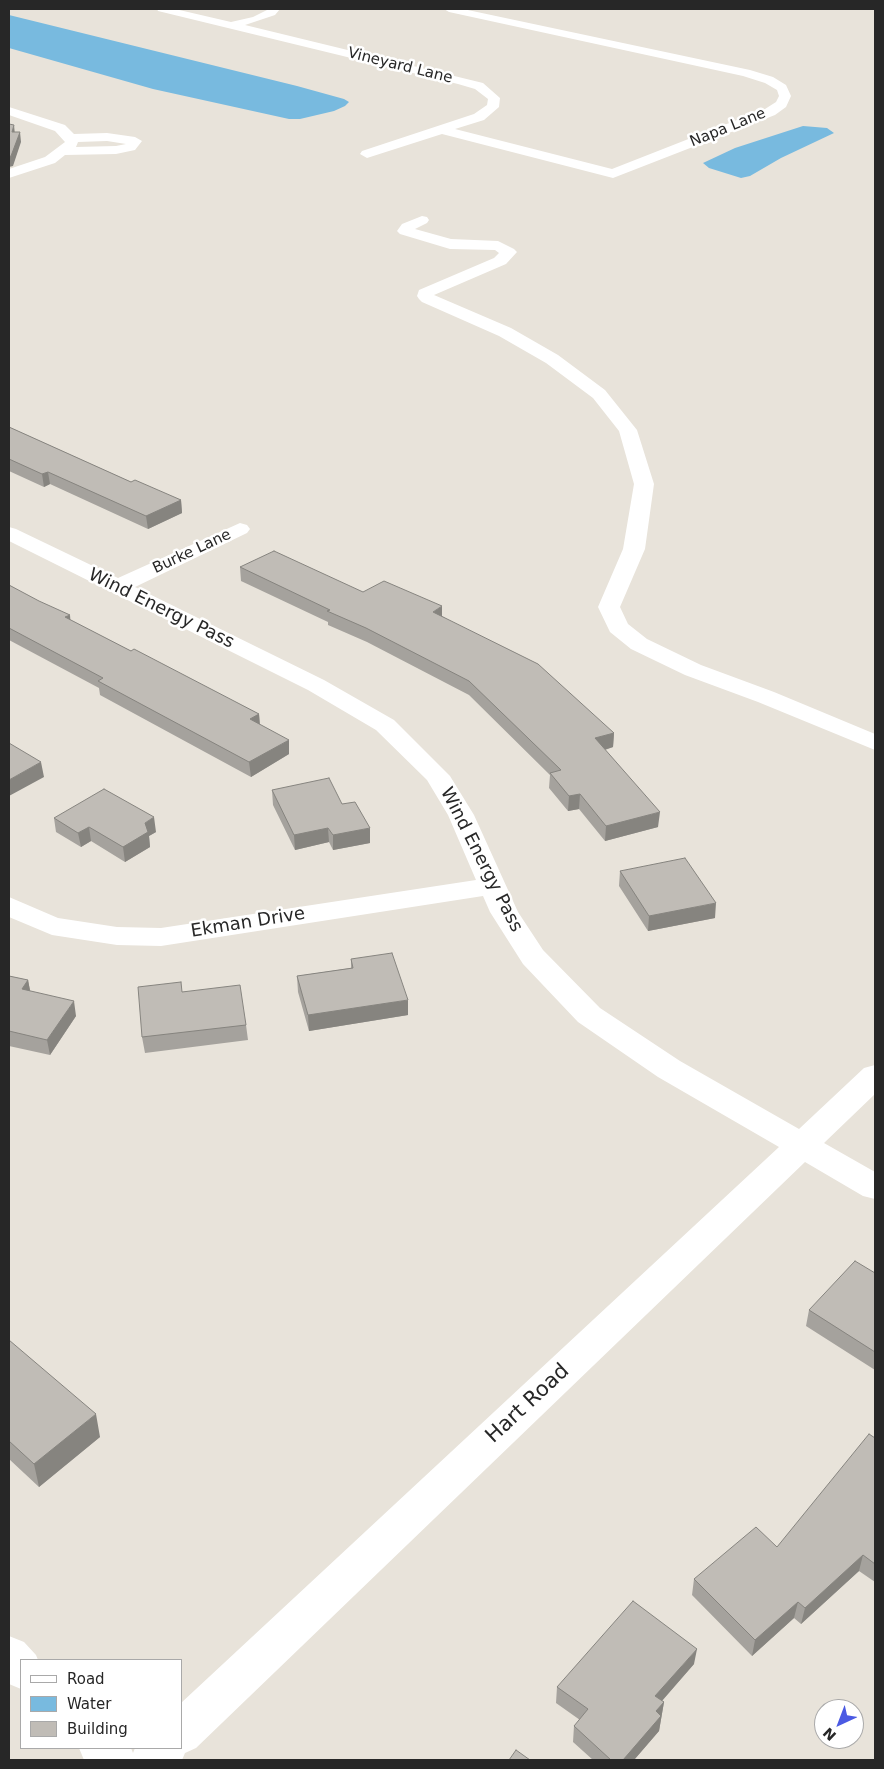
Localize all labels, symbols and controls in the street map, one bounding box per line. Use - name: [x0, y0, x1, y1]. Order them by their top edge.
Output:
- street label: Vineyard Lane: [346, 44, 454, 88]
- street label: Napa Lane: [687, 105, 769, 151]
- street label: Burke Lane: [150, 526, 234, 578]
- street label: Wind Energy Pass: [85, 564, 237, 654]
- street label: Wind Energy Pass: [435, 784, 527, 936]
- street label: Ekman Drive: [189, 903, 307, 943]
- street label: Hart Road: [481, 1359, 575, 1449]
- legend: [20, 1659, 182, 1749]
- text: Road: [67, 1670, 105, 1688]
- text: Water: [67, 1695, 111, 1713]
- north arrow: [814, 1699, 864, 1749]
- text: Building: [67, 1720, 128, 1738]
- text: N: [820, 1724, 839, 1744]

